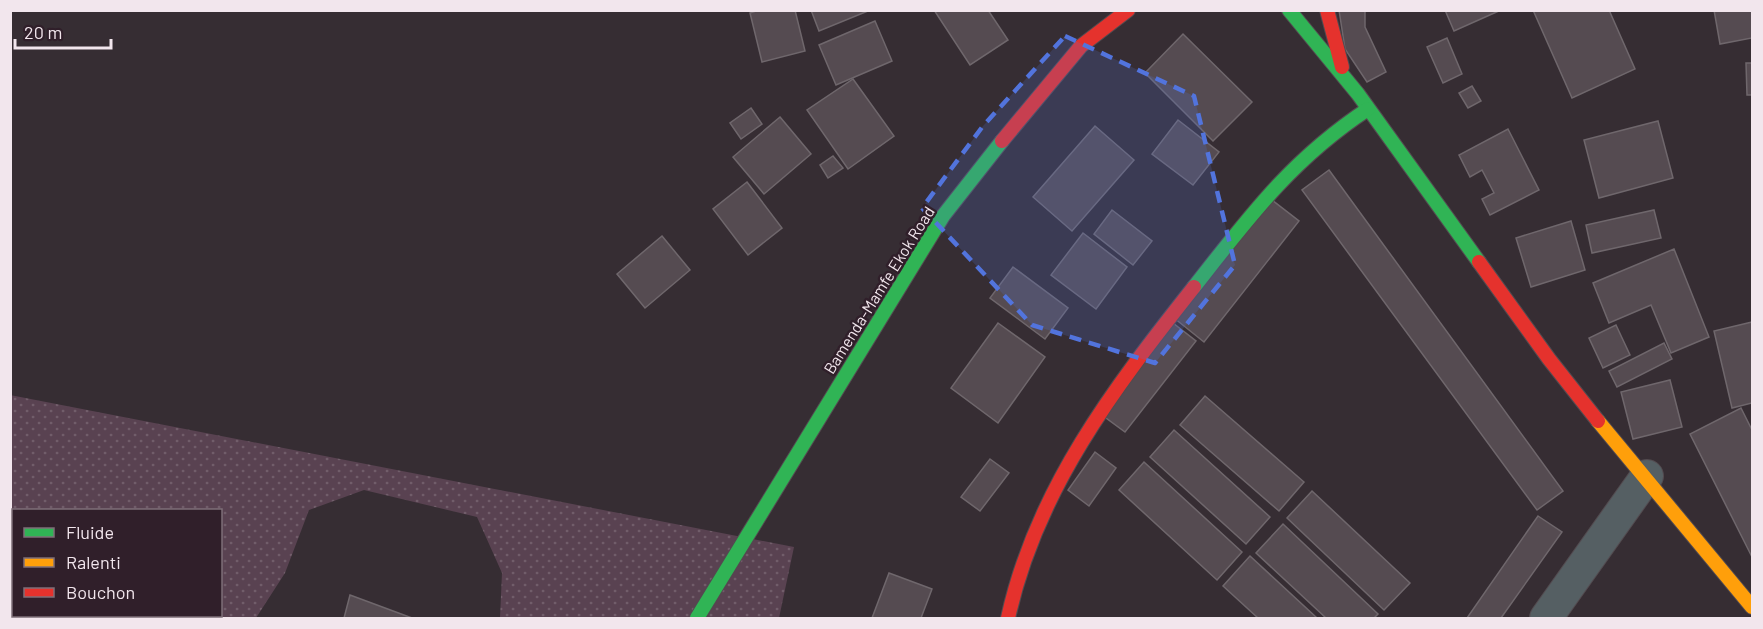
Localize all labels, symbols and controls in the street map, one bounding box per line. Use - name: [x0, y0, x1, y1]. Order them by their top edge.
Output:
- scale bar: [15, 12, 111, 50]
- text: 20 m: [24, 21, 62, 43]
- street label: Bamenda-Mamfe Ekok Road: [819, 203, 938, 377]
- legend: [12, 509, 222, 617]
- text: Fluide: [66, 521, 114, 543]
- text: Ralenti: [66, 551, 121, 573]
- text: Bouchon: [66, 581, 135, 603]

